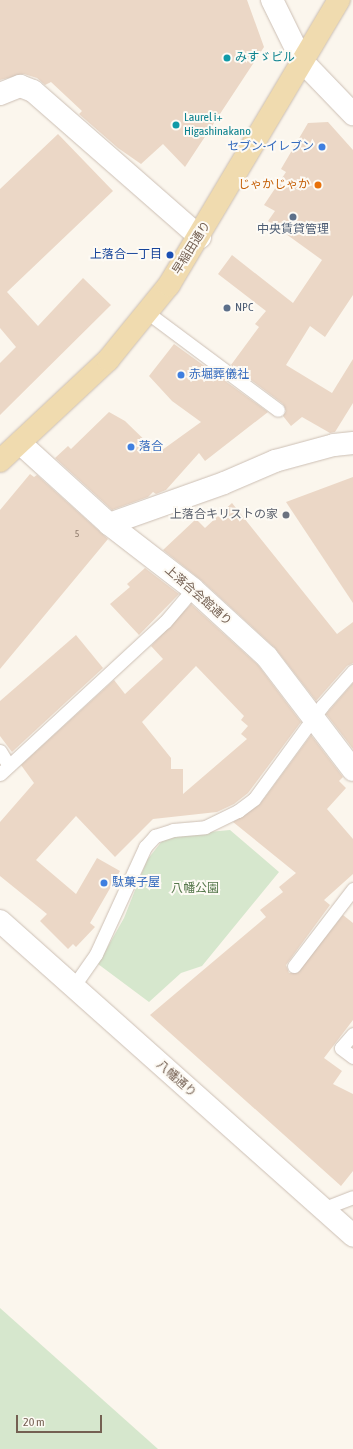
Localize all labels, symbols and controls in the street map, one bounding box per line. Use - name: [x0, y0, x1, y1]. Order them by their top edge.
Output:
- place label: みすゞビル: [235, 51, 295, 65]
- marker: みすゞビル: [222, 53, 232, 63]
- place label: Laurel i+ Higashinakano: [184, 111, 251, 139]
- marker: Laurel i+ Higashinakano: [171, 120, 181, 130]
- place label: セブン-イレブン: [227, 140, 314, 154]
- marker: セブン-イレブン: [317, 142, 327, 152]
- place label: じゃかじゃか: [238, 178, 310, 192]
- marker: じゃかじゃか: [313, 180, 323, 190]
- marker: 中央賃貸管理: [288, 212, 298, 222]
- street label: 早稲田通り: [170, 219, 214, 277]
- place label: 中央賃貸管理: [257, 223, 329, 237]
- place label: 上落合一丁目: [90, 248, 162, 262]
- marker: 上落合一丁目: [165, 250, 175, 260]
- place label: NPC: [235, 301, 253, 315]
- marker: NPC: [222, 303, 232, 313]
- place label: 赤堀葬儀社: [189, 368, 249, 382]
- marker: 赤堀葬儀社: [176, 370, 186, 380]
- place label: 落合: [139, 440, 163, 454]
- marker: 落合: [126, 442, 136, 452]
- place label: 上落合キリストの家: [170, 508, 278, 522]
- marker: 上落合キリストの家: [281, 510, 291, 520]
- house number: 5: [75, 528, 79, 540]
- street label: 上落合会館通り: [162, 563, 234, 629]
- place label: 駄菓子屋: [112, 876, 160, 890]
- marker: 駄菓子屋: [99, 878, 109, 888]
- park label: 八幡公園: [171, 882, 219, 896]
- street label: 八幡通り: [153, 1058, 199, 1100]
- scale bar: [18, 1407, 104, 1433]
- text: 20 m: [23, 1415, 45, 1429]

